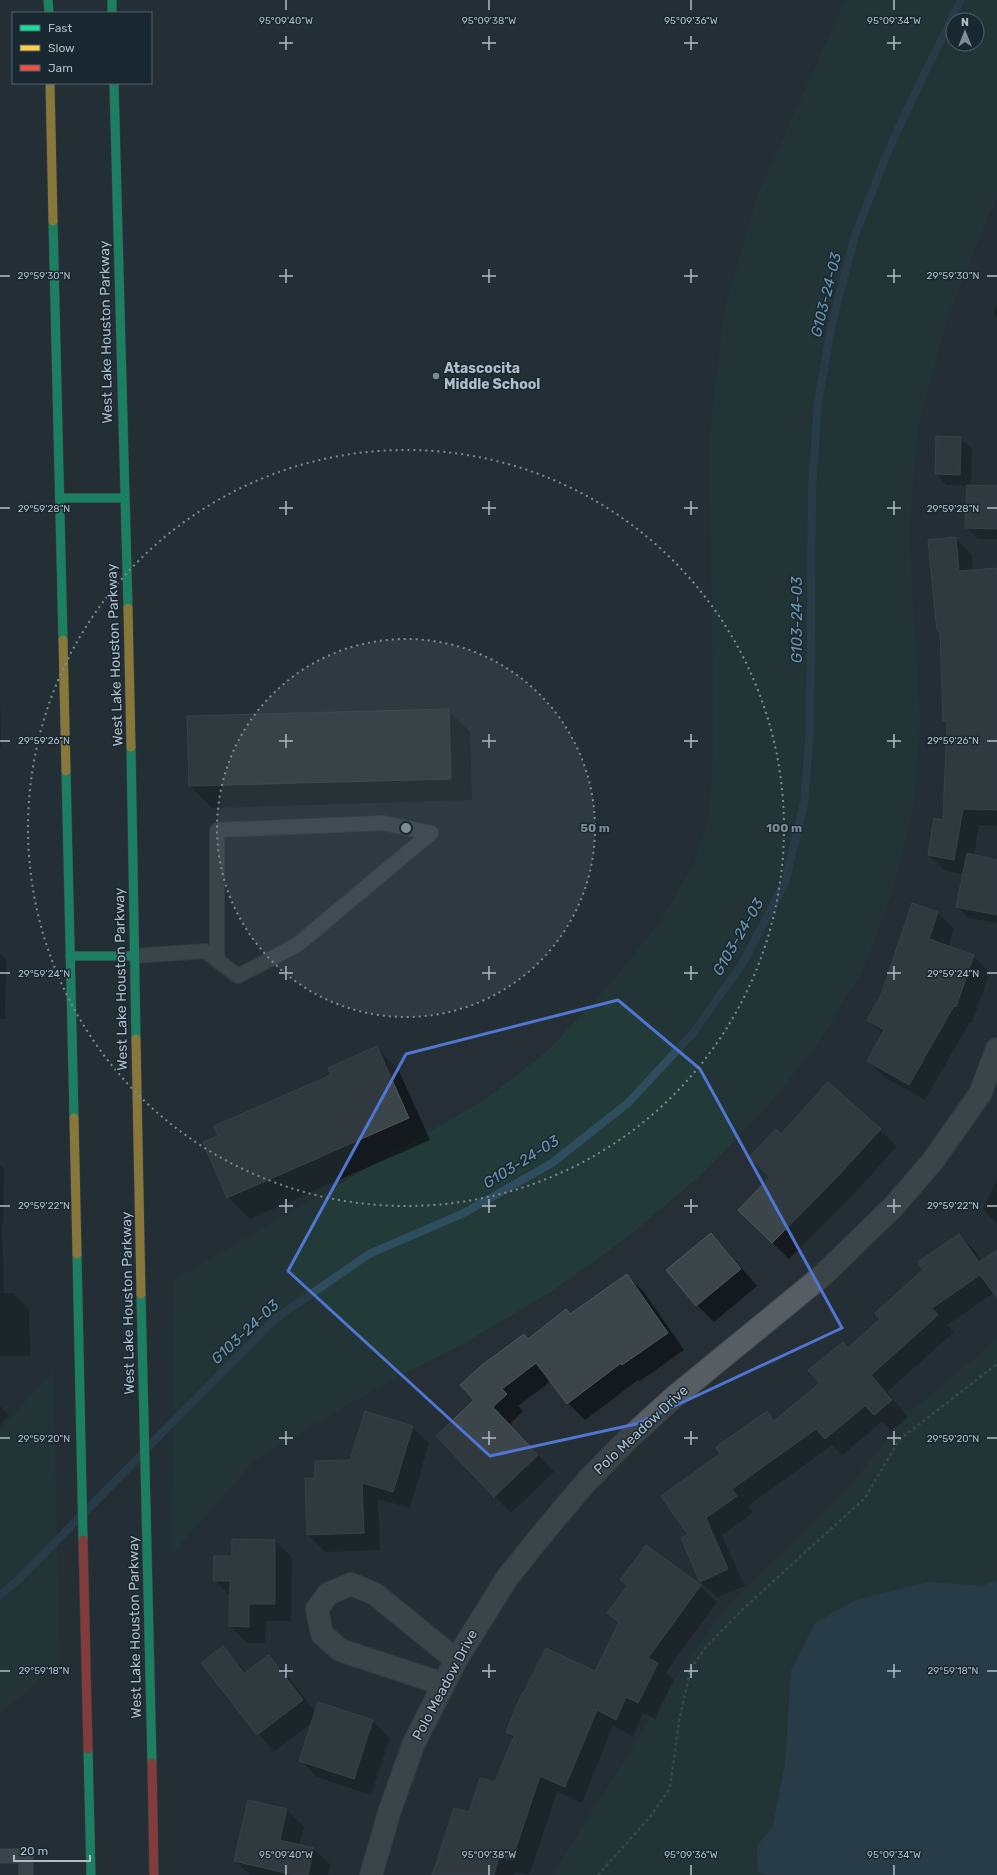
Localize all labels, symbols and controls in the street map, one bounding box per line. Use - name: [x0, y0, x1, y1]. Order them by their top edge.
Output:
- legend: [12, 12, 152, 84]
- north arrow: [945, 12, 985, 52]
- text: 95°09'40"W: [259, 15, 313, 27]
- text: 95°09'38"W: [462, 15, 516, 27]
- text: 95°09'36"W: [664, 15, 718, 27]
- text: 95°09'34"W: [867, 15, 921, 27]
- text: N: [961, 16, 969, 29]
- text: Fast: [48, 21, 72, 35]
- text: Slow: [48, 41, 75, 55]
- text: Jam: [48, 61, 73, 75]
- street label: West Lake Houston Parkway: [96, 240, 116, 424]
- water label: G103-24-03: [807, 250, 845, 339]
- text: 29°59'30"N: [18, 270, 70, 282]
- text: 29°59'30"N: [927, 270, 979, 282]
- place label: Atascocita Middle School: [444, 360, 540, 393]
- marker: Atascocita Middle School: [431, 371, 441, 381]
- text: 29°59'28"N: [18, 503, 70, 515]
- text: 29°59'28"N: [927, 503, 979, 515]
- street label: West Lake Houston Parkway: [103, 563, 127, 747]
- water label: G103-24-03: [788, 576, 806, 663]
- text: 29°59'26"N: [18, 735, 70, 747]
- text: 29°59'26"N: [927, 735, 979, 747]
- centre of rings: [399, 821, 413, 835]
- text: 50 m: [580, 821, 610, 835]
- text: 100 m: [766, 821, 802, 835]
- street label: West Lake Houston Parkway: [111, 887, 131, 1071]
- water label: G103-24-03: [709, 894, 768, 979]
- text: 29°59'24"N: [18, 968, 70, 980]
- text: 29°59'24"N: [927, 968, 979, 980]
- water label: G103-24-03: [480, 1131, 563, 1192]
- text: 29°59'22"N: [18, 1200, 70, 1212]
- text: 29°59'22"N: [927, 1200, 979, 1212]
- street label: West Lake Houston Parkway: [118, 1211, 138, 1395]
- water label: G103-24-03: [207, 1295, 283, 1368]
- street label: Polo Meadow Drive: [590, 1382, 692, 1478]
- text: 29°59'20"N: [18, 1433, 70, 1445]
- text: 29°59'20"N: [927, 1433, 979, 1445]
- street label: West Lake Houston Parkway: [125, 1535, 145, 1719]
- street label: Polo Meadow Drive: [409, 1627, 481, 1743]
- text: 29°59'18"N: [18, 1665, 70, 1677]
- text: 29°59'18"N: [927, 1665, 979, 1677]
- scale bar: [14, 1837, 90, 1863]
- text: 20 m: [20, 1844, 48, 1858]
- text: 95°09'40"W: [259, 1849, 313, 1861]
- text: 95°09'38"W: [462, 1849, 516, 1861]
- text: 95°09'36"W: [664, 1849, 718, 1861]
- text: 95°09'34"W: [867, 1849, 921, 1861]

